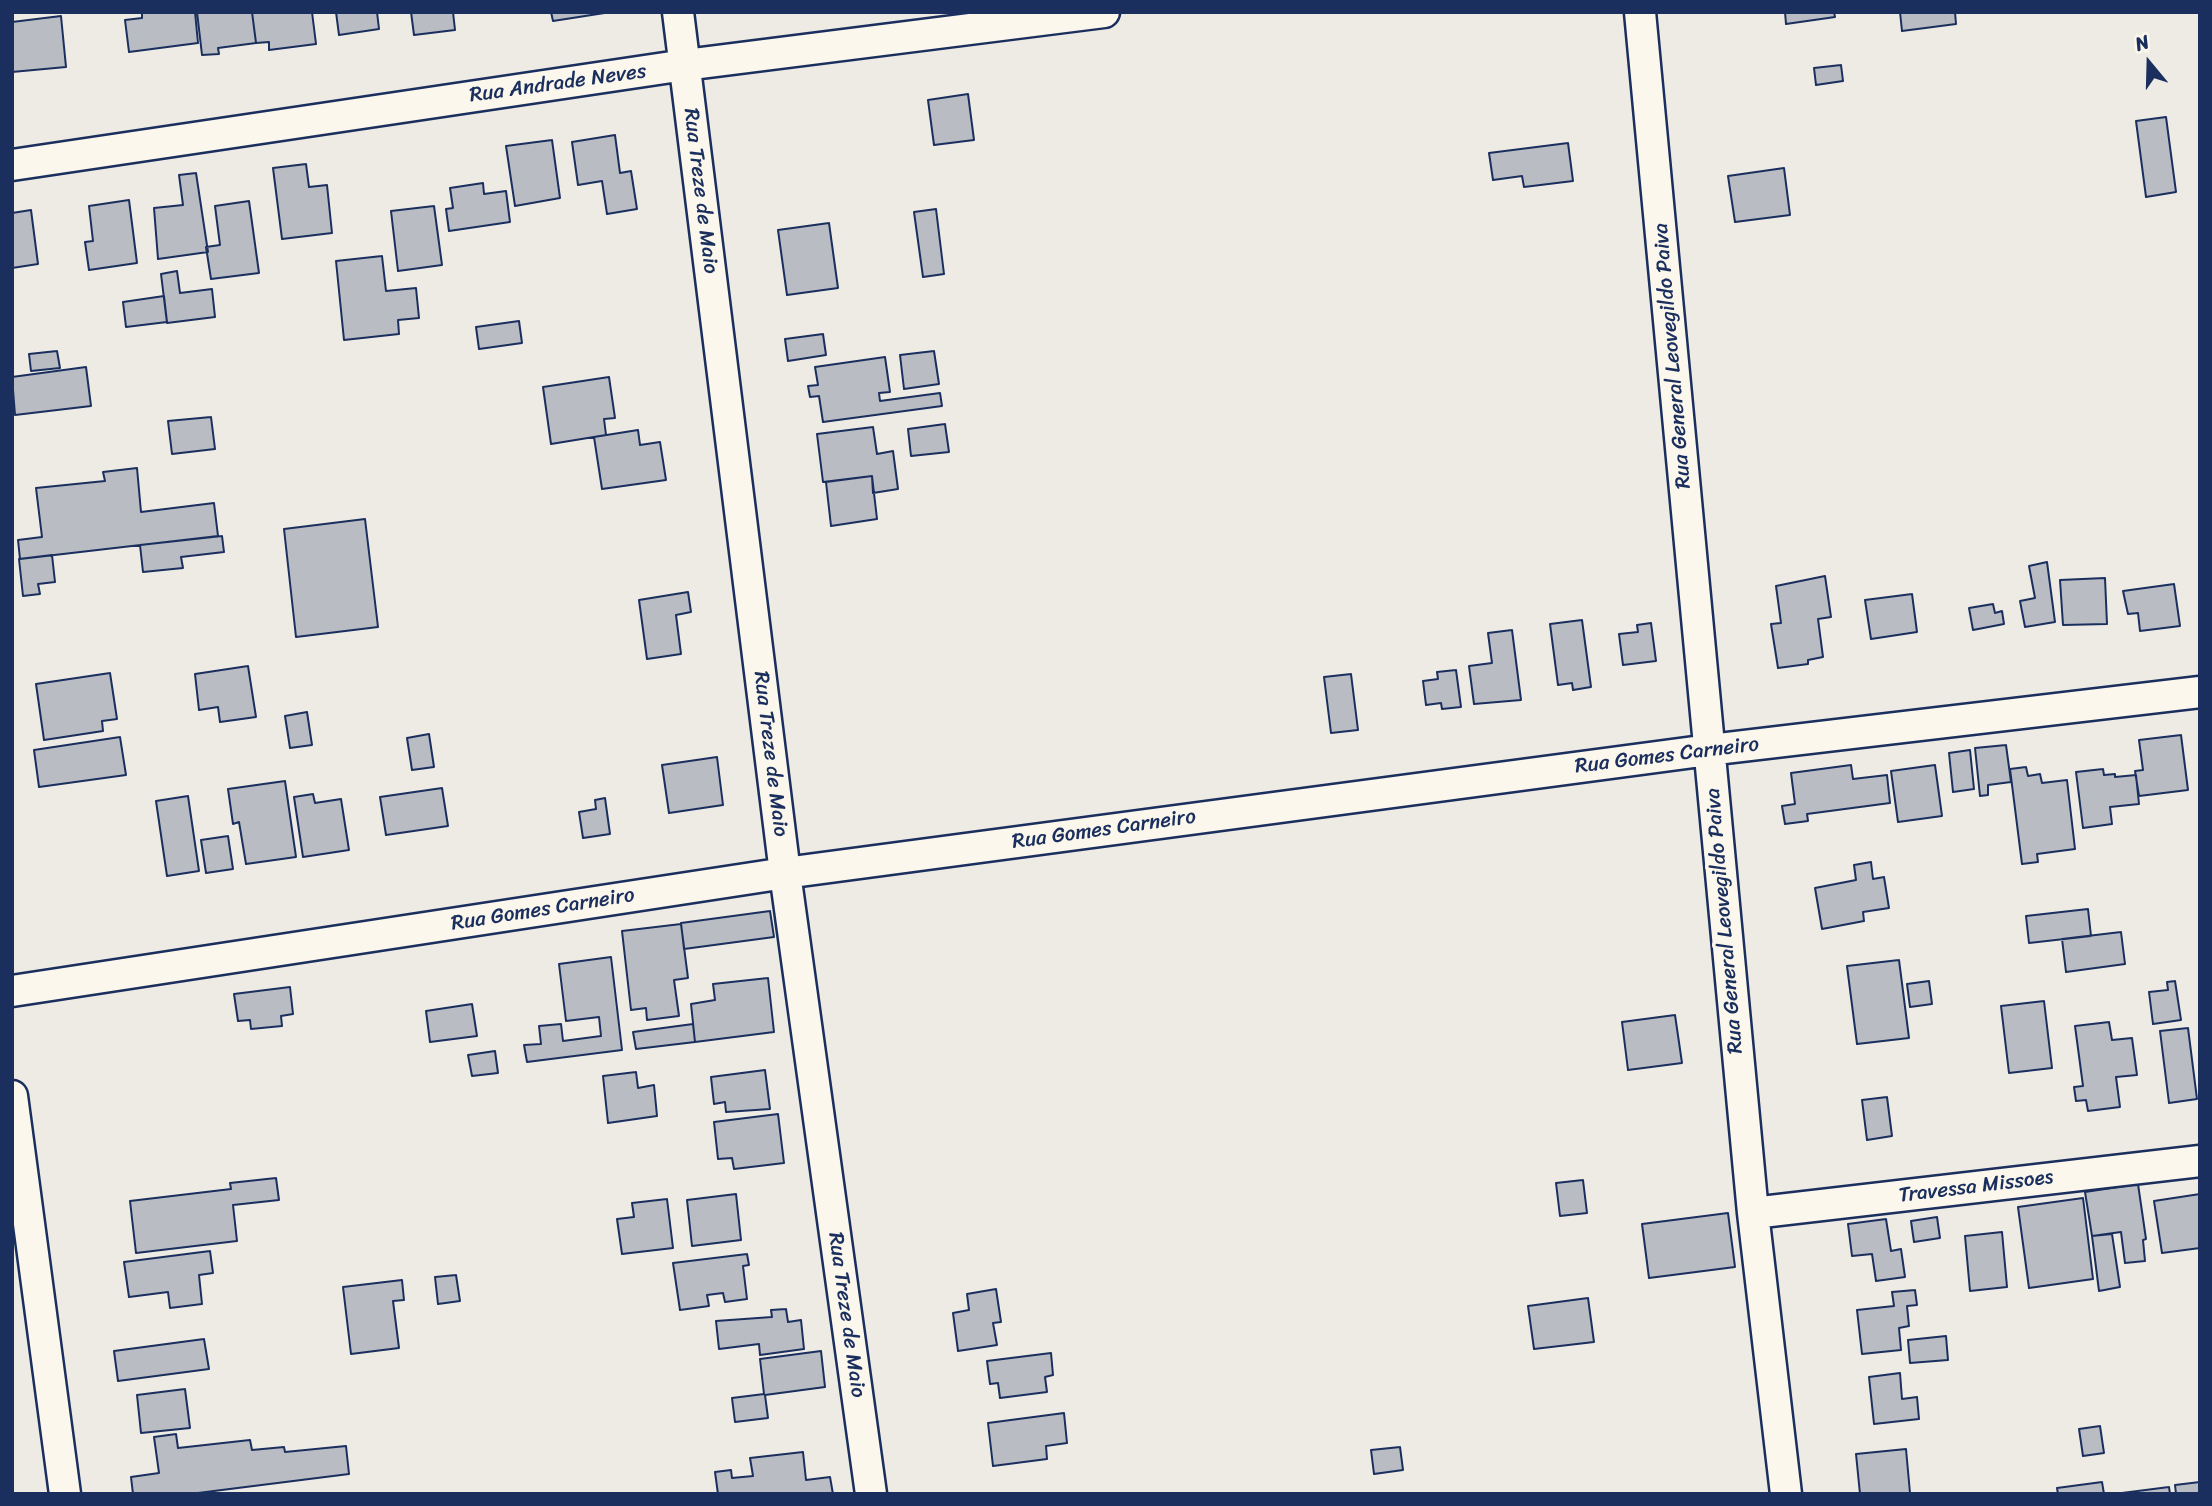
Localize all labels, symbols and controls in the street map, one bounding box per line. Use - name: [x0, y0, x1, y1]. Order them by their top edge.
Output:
- text: N: [2130, 25, 2154, 60]
- north arrow: [2114, 28, 2184, 98]
- street label: Rua Andrade Neves: [468, 59, 648, 109]
- street label: Rua Treze de Maio: [677, 107, 723, 275]
- street label: Rua General Leovegildo Paiva: [1649, 222, 1697, 490]
- street label: Rua Treze de Maio: [747, 670, 793, 838]
- street label: Rua Gomes Carneiro: [1574, 732, 1760, 780]
- street label: Rua General Leovegildo Paiva: [1701, 787, 1749, 1055]
- street label: Rua Gomes Carneiro: [1011, 805, 1197, 855]
- street label: Rua Gomes Carneiro: [450, 883, 636, 937]
- street label: Travessa Missoes: [1897, 1165, 2055, 1209]
- street label: Rua Treze de Maio: [822, 1231, 870, 1399]

